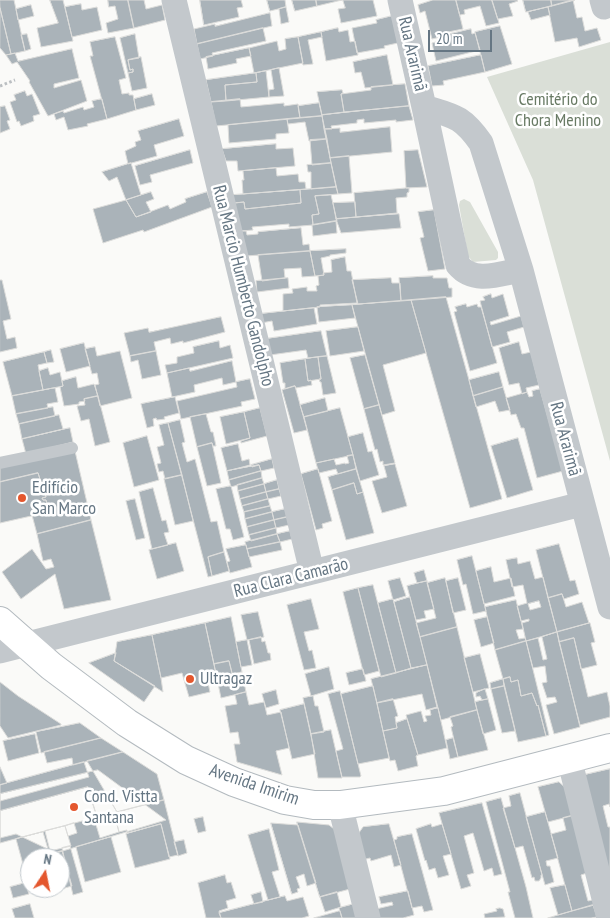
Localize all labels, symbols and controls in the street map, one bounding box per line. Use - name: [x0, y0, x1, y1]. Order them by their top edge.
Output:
- street label: Rua Ararimã: [393, 15, 431, 93]
- scale bar: [430, 20, 494, 52]
- text: 20 m: [436, 29, 462, 48]
- park label: Cemitério do Chora Menino: [515, 89, 601, 132]
- street label: Rua Marcio Humberto Gandolpho: [208, 183, 278, 389]
- street label: Rua Ararimã: [545, 400, 585, 478]
- place label: Edifício San Marco: [32, 477, 96, 520]
- marker: Edifício San Marco: [16, 492, 28, 504]
- street label: Rua Clara Camarão: [232, 553, 350, 603]
- place label: Ultragaz: [200, 668, 252, 690]
- marker: Ultragaz: [184, 673, 196, 685]
- street label: Avenida Imirim: [206, 760, 302, 810]
- place label: Cond. Vistta Santana: [84, 786, 158, 829]
- marker: Cond. Vistta Santana: [68, 801, 80, 813]
- north arrow: [20, 848, 70, 898]
- text: N: [42, 850, 53, 869]

